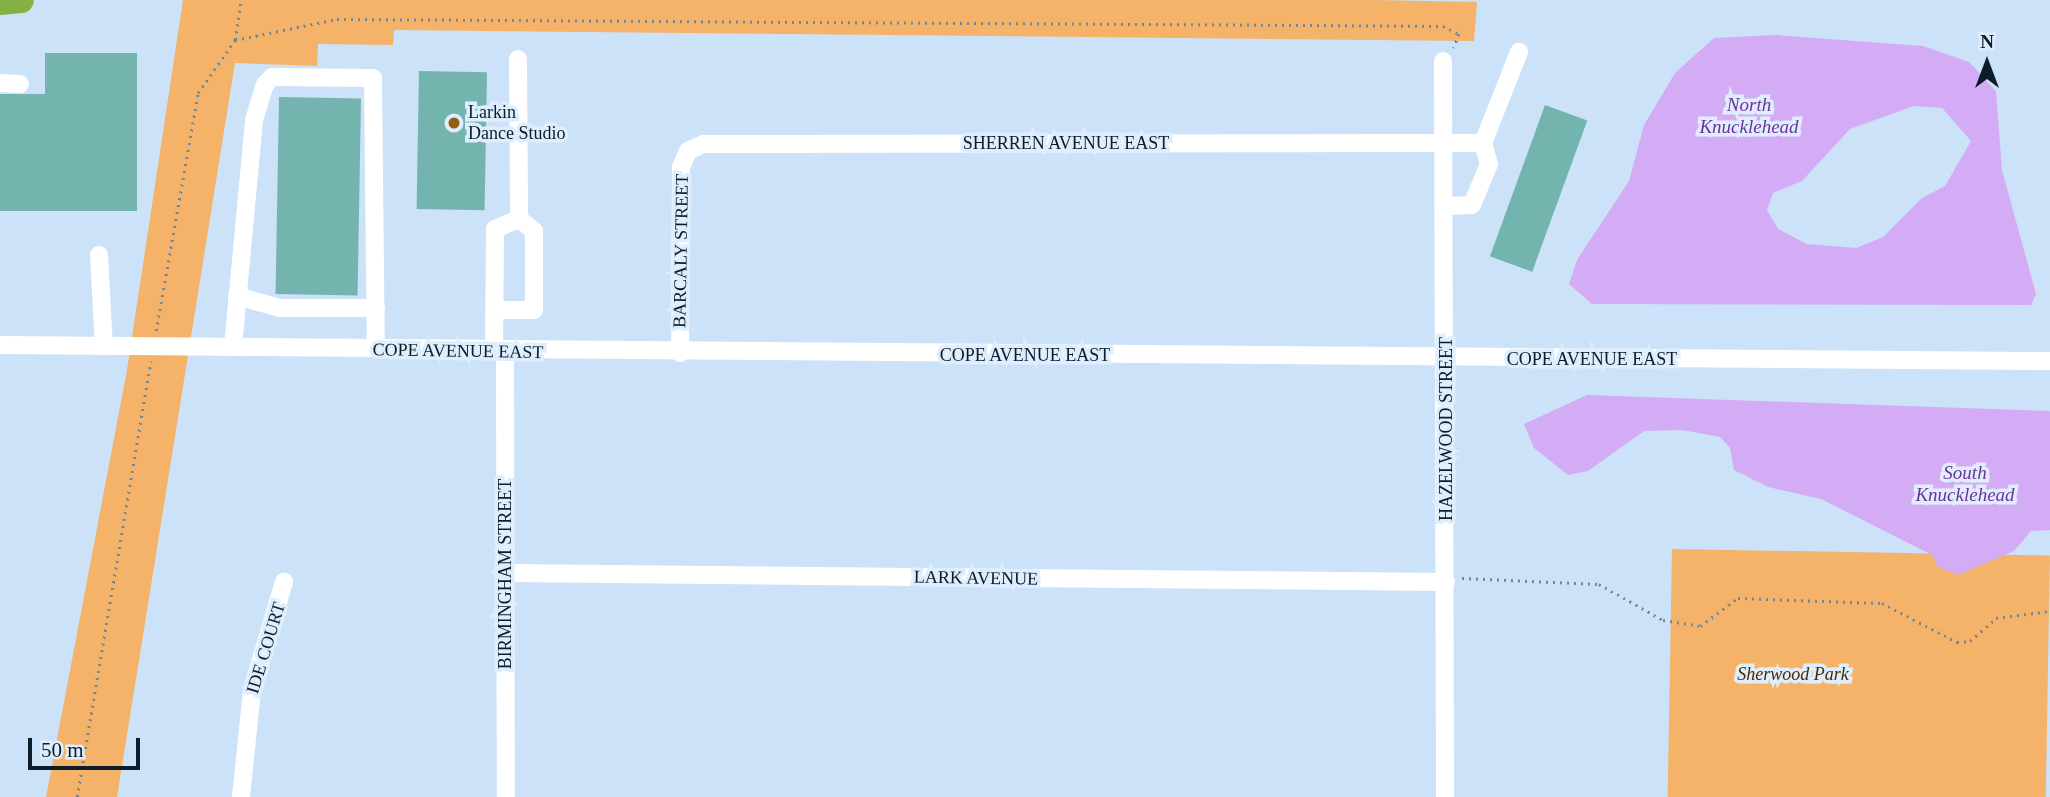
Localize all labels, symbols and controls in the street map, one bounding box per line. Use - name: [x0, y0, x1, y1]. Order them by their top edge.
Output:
- north arrow: [1952, 28, 2022, 98]
- text: N: [1980, 31, 1994, 52]
- water label: North Knucklehead: [1699, 94, 1799, 138]
- place label: Larkin Dance Studio: [468, 102, 565, 144]
- marker: Larkin Dance Studio: [446, 115, 462, 131]
- street label: SHERREN AVENUE EAST: [962, 132, 1170, 154]
- street label: BARCALY STREET: [669, 173, 693, 329]
- street label: HAZELWOOD STREET: [1435, 337, 1457, 521]
- street label: COPE AVENUE EAST: [372, 339, 544, 363]
- street label: COPE AVENUE EAST: [939, 344, 1111, 366]
- street label: COPE AVENUE EAST: [1506, 348, 1678, 370]
- water label: South Knucklehead: [1915, 462, 2015, 506]
- street label: BIRMINGHAM STREET: [494, 479, 516, 669]
- street label: LARK AVENUE: [913, 566, 1039, 590]
- street label: IDE COURT: [242, 600, 290, 696]
- park label: Sherwood Park: [1737, 663, 1849, 685]
- scale bar: [32, 724, 144, 768]
- text: 50 m: [41, 738, 84, 762]

